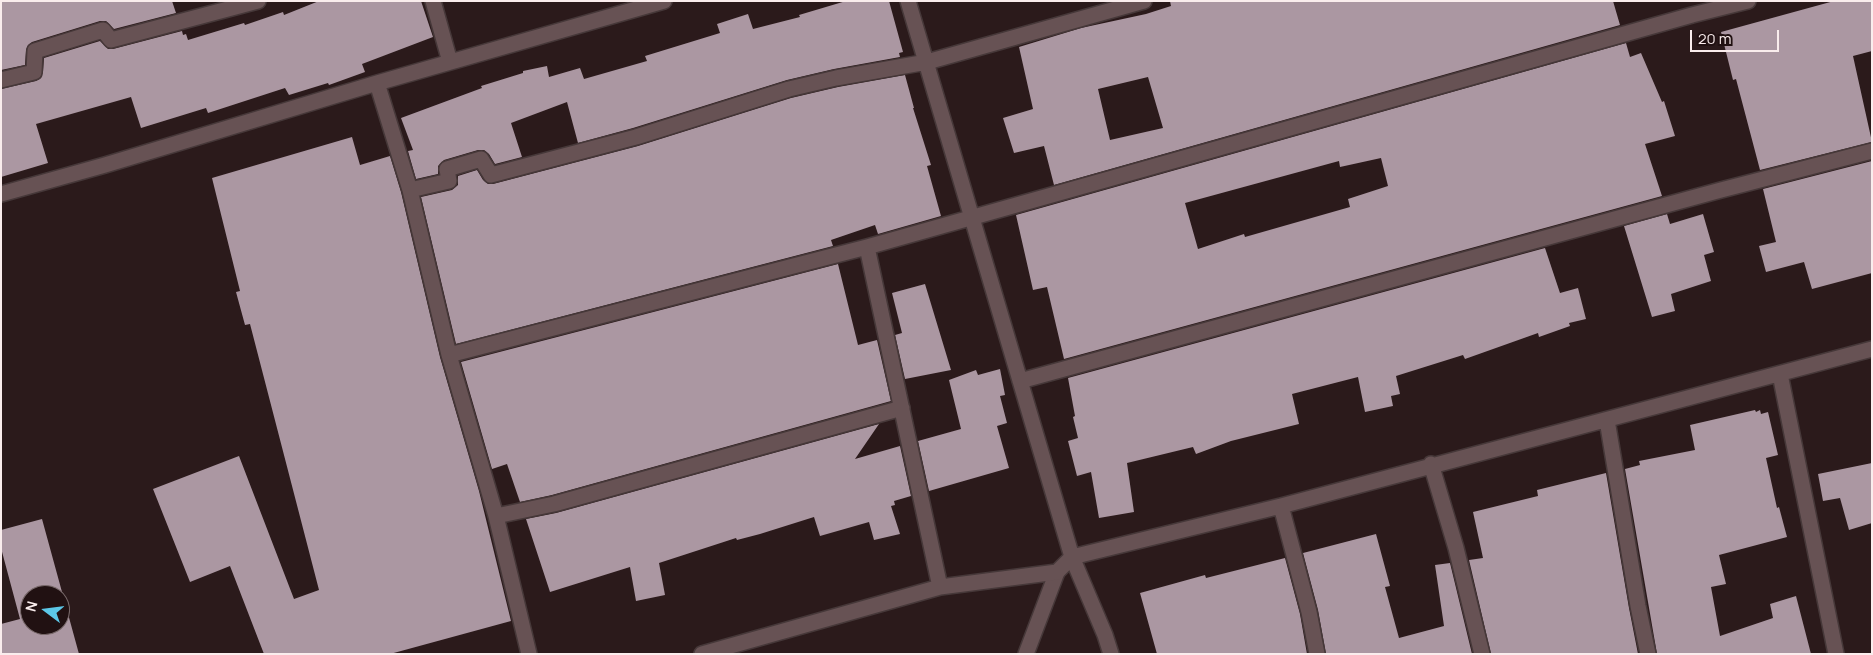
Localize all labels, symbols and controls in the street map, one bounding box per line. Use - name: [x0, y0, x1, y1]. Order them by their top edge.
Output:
- scale bar: [1693, 20, 1782, 52]
- text: 20 m: [1698, 28, 1731, 49]
- north arrow: [20, 585, 70, 635]
- text: N: [21, 599, 41, 614]

